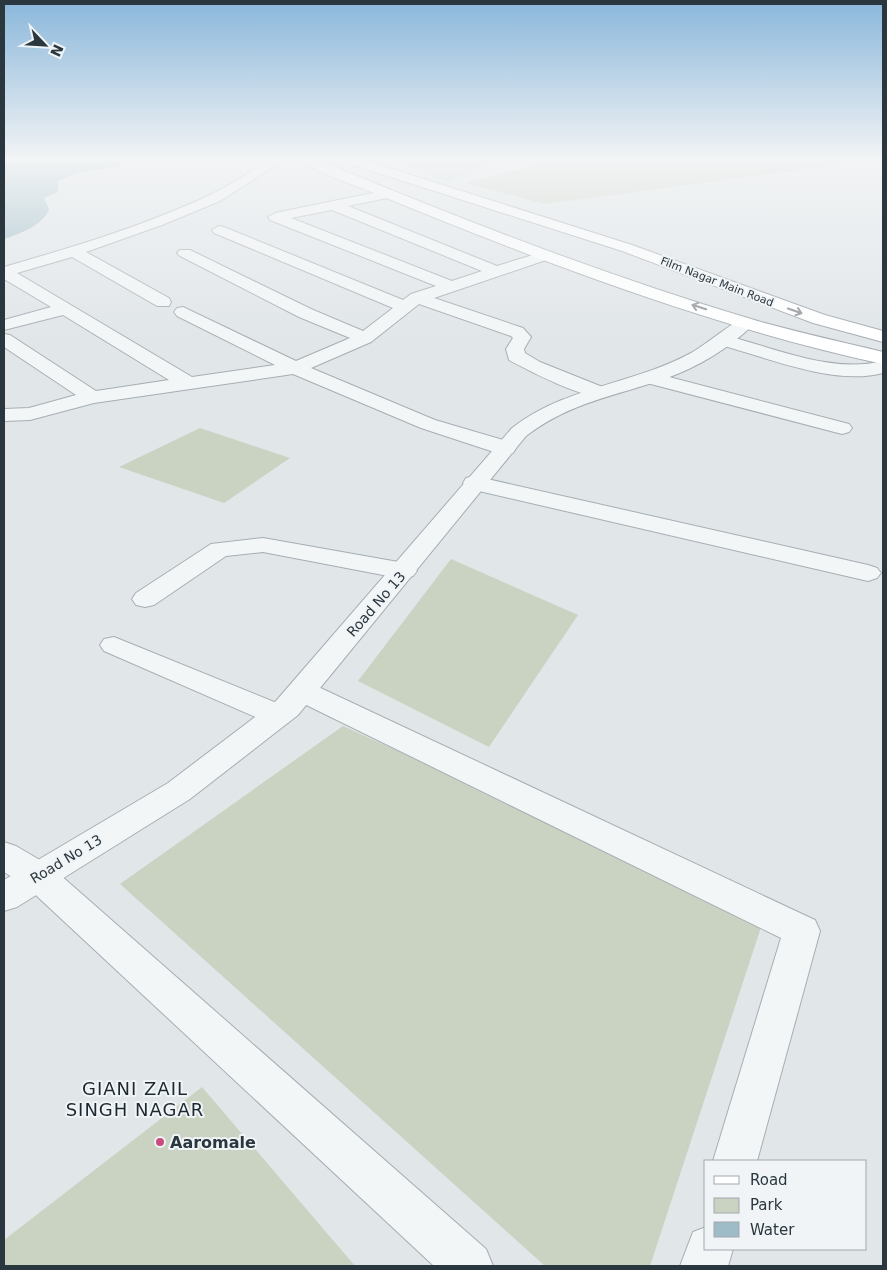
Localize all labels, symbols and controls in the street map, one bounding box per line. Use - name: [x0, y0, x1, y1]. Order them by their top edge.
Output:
- north arrow: [20, 20, 70, 70]
- text: N: [47, 42, 67, 59]
- street label: Film Nagar Main Road: [659, 254, 775, 310]
- one-way arrow: [691, 302, 707, 311]
- one-way arrow: [787, 307, 802, 316]
- street label: Road No 13: [343, 568, 409, 640]
- street label: Road No 13: [27, 831, 105, 887]
- district label: GIANI ZAIL SINGH NAGAR: [66, 1078, 204, 1120]
- place label: Aaromale: [170, 1133, 256, 1152]
- marker: Aaromale: [154, 1136, 166, 1148]
- legend: [704, 1160, 867, 1250]
- text: Road: [750, 1171, 788, 1189]
- text: Park: [750, 1196, 783, 1214]
- text: Water: [750, 1221, 795, 1239]

